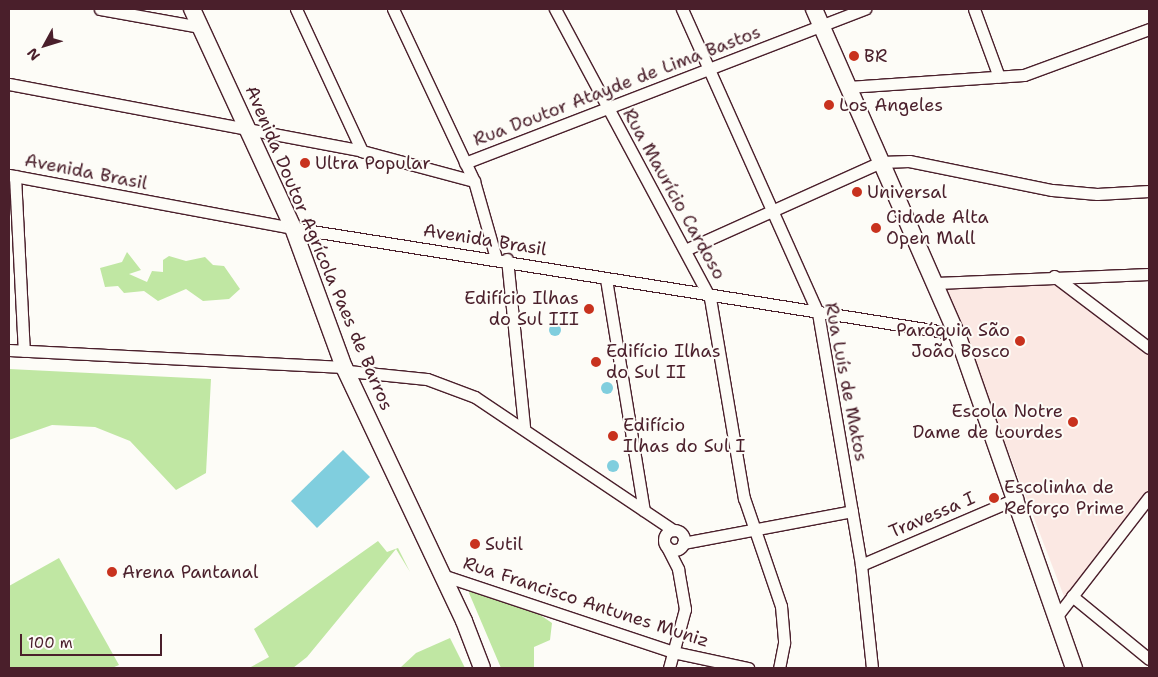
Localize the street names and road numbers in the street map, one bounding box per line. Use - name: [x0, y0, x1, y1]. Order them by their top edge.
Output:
- street label: Rua Doutor Atayde de Lima Bastos: [470, 21, 764, 151]
- street label: Avenida Doutor Agrícola Paes de Barros: [241, 82, 397, 414]
- street label: Rua Maurício Cardoso: [618, 105, 730, 283]
- street label: Avenida Brasil: [23, 150, 149, 194]
- street label: Avenida Brasil: [422, 220, 548, 260]
- street label: Rua Luís de Matos: [820, 301, 872, 463]
- street label: Travessa I: [886, 487, 978, 543]
- street label: Rua Francisco Antunes Muniz: [460, 552, 712, 652]

